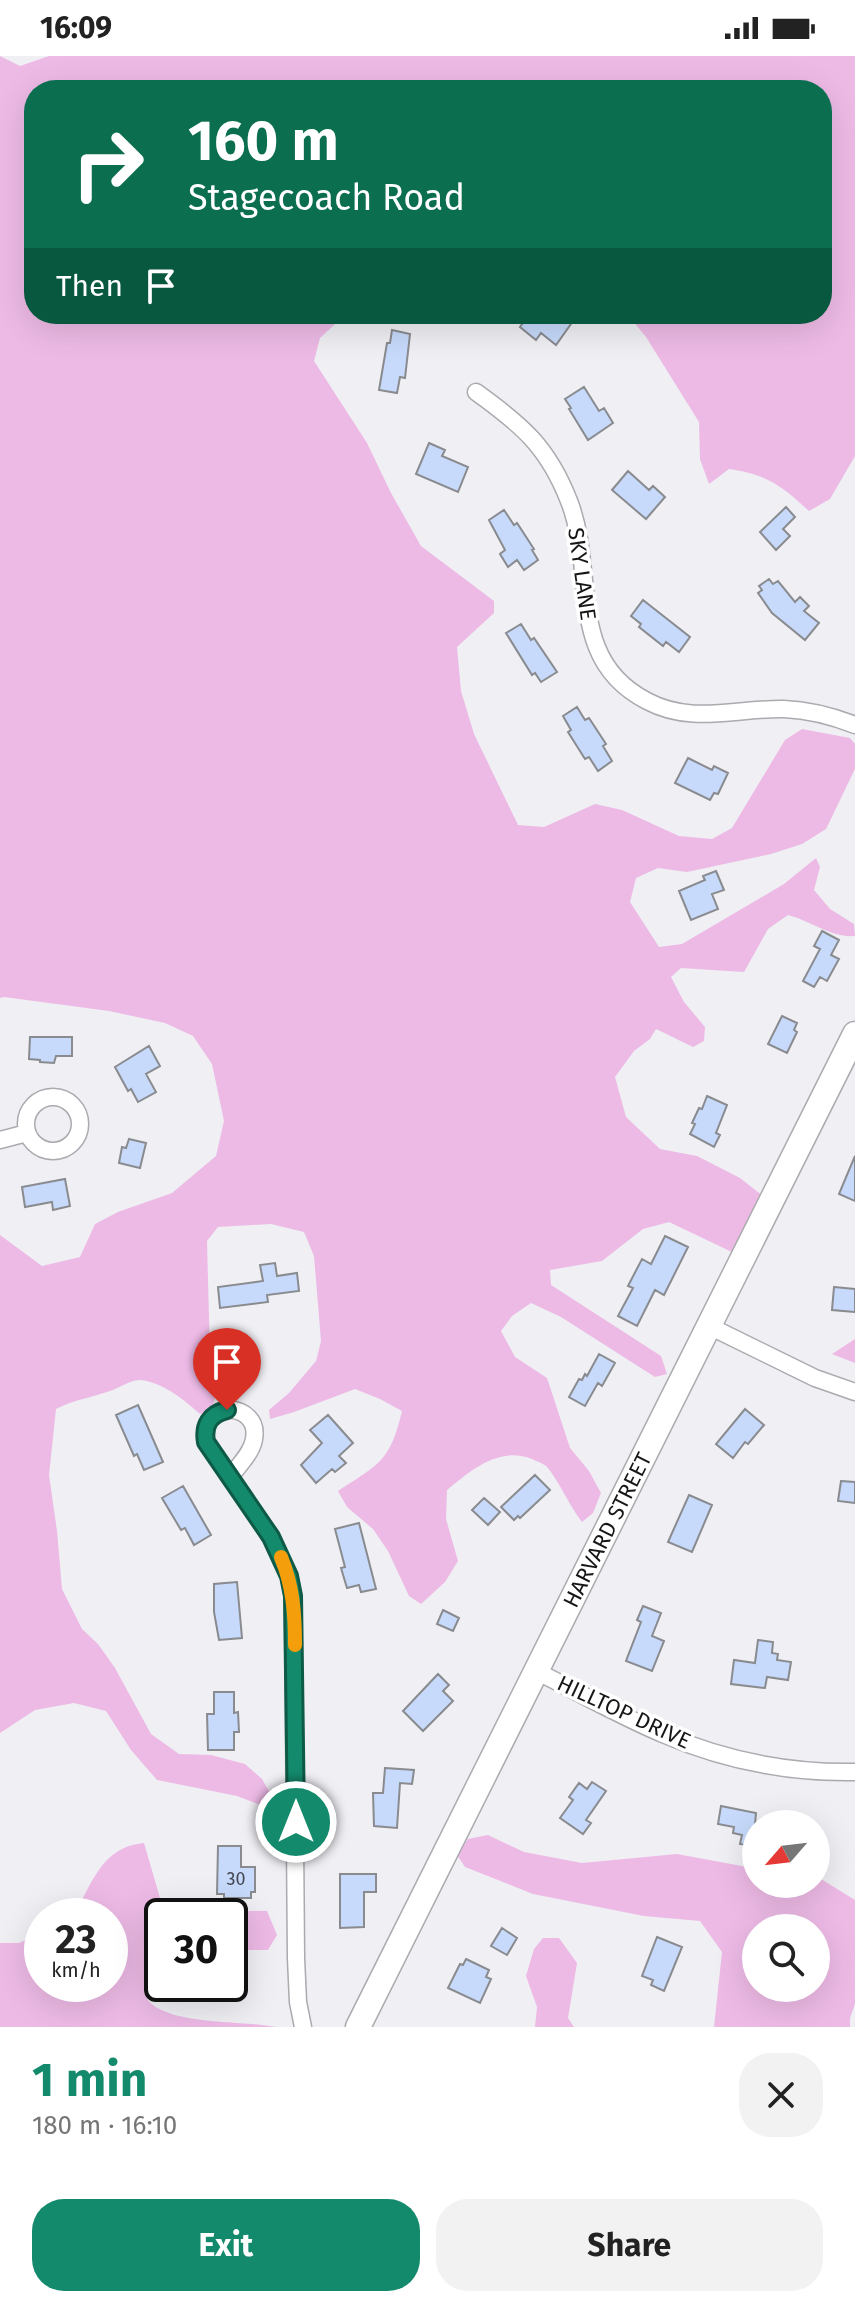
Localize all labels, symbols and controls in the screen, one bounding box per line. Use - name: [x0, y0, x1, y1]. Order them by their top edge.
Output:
- text: 16:09: [40, 10, 112, 46]
- text: 160 m: [188, 108, 339, 175]
- icon: right: [56, 112, 160, 216]
- text: Stagecoach Road: [188, 176, 465, 220]
- icon: arrive: [139, 264, 183, 308]
- text: Then: [56, 268, 123, 304]
- street label: SKY LANE: [562, 526, 602, 622]
- pin: [193, 1328, 261, 1410]
- icon: arrive: [205, 1340, 249, 1384]
- street label: HARVARD STREET: [557, 1447, 657, 1612]
- street label: HILLTOP DRIVE: [553, 1669, 695, 1755]
- position arrow: [254, 1780, 338, 1864]
- north arrow: [742, 1810, 830, 1898]
- map controls: [742, 1810, 830, 2002]
- house number: 30: [226, 1868, 246, 1890]
- speed limit sign: 30: [144, 1898, 248, 2002]
- button: search: [742, 1914, 830, 2002]
- text: 23: [55, 1916, 97, 1964]
- text: km/h: [51, 1958, 101, 1982]
- text: 1 min: [32, 2051, 147, 2109]
- button: close: [739, 2053, 823, 2137]
- text: 180 m · 16:10: [32, 2110, 177, 2141]
- button: Exit: [32, 2199, 420, 2291]
- button: Share: [436, 2199, 823, 2291]

